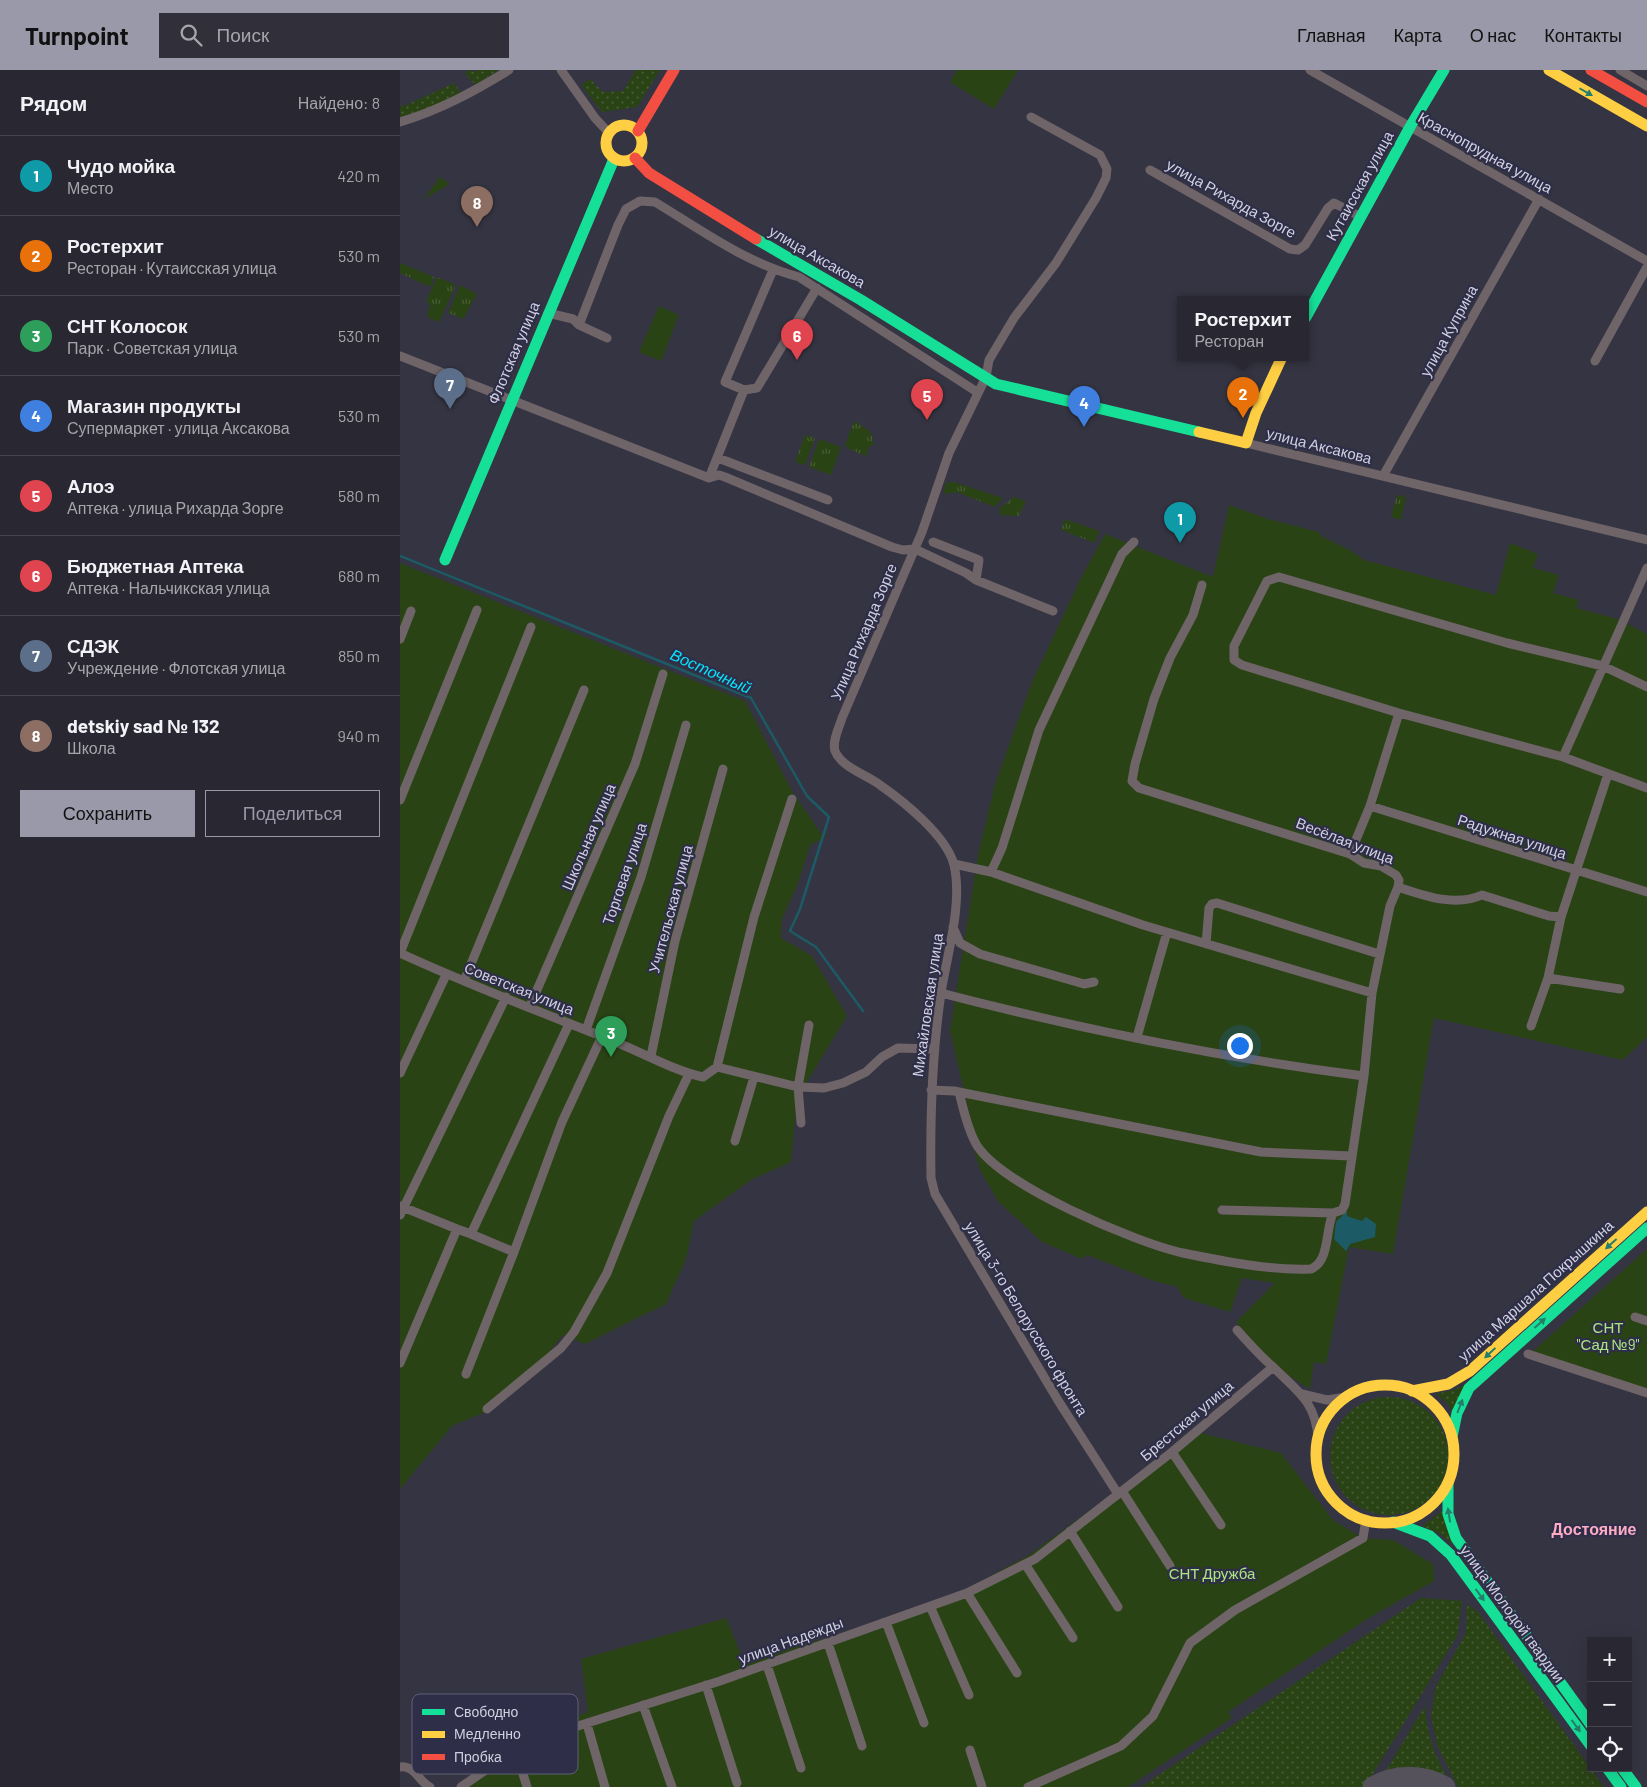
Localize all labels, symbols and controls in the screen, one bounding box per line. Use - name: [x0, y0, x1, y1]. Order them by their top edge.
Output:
- search box: [159, 13, 509, 58]
- text: Turnpoint: [25, 21, 129, 50]
- icon: search: [177, 21, 205, 49]
- text: Поиск: [217, 23, 269, 46]
- text: Главная: [1297, 24, 1366, 46]
- text: Карта: [1394, 24, 1442, 46]
- text: О нас: [1470, 24, 1516, 46]
- text: Контакты: [1544, 24, 1622, 46]
- one-way arrow: [1580, 87, 1593, 96]
- text: Рядом: [20, 90, 87, 115]
- text: Найдено: 8: [298, 93, 380, 112]
- street label: Краснопрудная улица: [1415, 108, 1556, 197]
- street label: Кутаисская улица: [1322, 127, 1397, 243]
- text: Чудо мойка: [67, 154, 175, 177]
- street label: улица Рихарда Зорге: [1163, 155, 1300, 241]
- text: 1: [33, 166, 39, 185]
- text: 420 m: [337, 166, 380, 185]
- text: Место: [67, 178, 113, 197]
- pin: 8: [461, 186, 493, 227]
- street label: улица Аксакова: [766, 221, 869, 291]
- text: Ростерхит: [67, 234, 164, 257]
- text: 2: [32, 246, 40, 265]
- text: 530 m: [338, 246, 380, 265]
- text: Ресторан · Кутаисская улица: [67, 258, 277, 277]
- street label: улица Куприна: [1416, 281, 1481, 379]
- popup: [1177, 296, 1309, 361]
- street label: Флотская улица: [483, 298, 543, 407]
- text: Ростерхит: [1195, 307, 1291, 330]
- text: СНТ Колосок: [67, 314, 187, 337]
- pin: 6: [781, 319, 813, 360]
- text: 3: [32, 326, 40, 345]
- text: 530 m: [338, 326, 380, 345]
- text: Ресторан: [1195, 331, 1264, 350]
- text: Парк · Советская улица: [67, 338, 237, 357]
- pin: 7: [434, 368, 466, 409]
- pin: 2: [1227, 377, 1259, 418]
- pin: 5: [911, 379, 943, 420]
- pin: 4: [1068, 386, 1100, 427]
- text: Магазин продукты: [67, 394, 241, 417]
- text: 4: [31, 406, 41, 425]
- text: 530 m: [338, 406, 380, 425]
- text: Супермаркет · улица Аксакова: [67, 418, 290, 437]
- street label: улица Аксакова: [1265, 423, 1374, 467]
- text: Алоэ: [67, 474, 114, 497]
- text: 5: [32, 486, 40, 505]
- text: 580 m: [338, 486, 380, 505]
- text: Аптека · улица Рихарда Зорге: [67, 498, 284, 517]
- pin: 1: [1164, 502, 1196, 543]
- text: Бюджетная Аптека: [67, 554, 244, 577]
- street label: Улица Рихарда Зорге: [826, 560, 900, 703]
- text: 6: [32, 566, 40, 585]
- text: 680 m: [338, 566, 380, 585]
- text: Аптека · Нальчикская улица: [67, 578, 270, 597]
- text: СДЭК: [67, 634, 119, 657]
- water label: Восточный: [668, 644, 755, 697]
- text: 7: [32, 646, 40, 665]
- text: 850 m: [338, 646, 380, 665]
- text: Учреждение · Флотская улица: [67, 658, 285, 677]
- text: detskiy sad № 132: [67, 714, 220, 737]
- text: 8: [32, 726, 40, 745]
- text: 940 m: [337, 726, 380, 745]
- text: Школа: [67, 738, 116, 757]
- street label: Школьная улица: [558, 780, 619, 893]
- button: Сохранить: [20, 790, 195, 837]
- button: Поделиться: [205, 790, 380, 837]
- street label: Радужная улица: [1456, 810, 1570, 862]
- street label: Весёлая улица: [1294, 813, 1398, 867]
- street label: Торговая улица: [598, 820, 650, 927]
- street label: Учительская улица: [644, 842, 696, 975]
- street label: Михайловская улица: [908, 931, 946, 1078]
- street label: Советская улица: [462, 958, 577, 1019]
- pin: 3: [595, 1016, 627, 1057]
- your location: [1227, 1033, 1253, 1059]
- street label: улица Маршала Покрышкина: [1454, 1215, 1617, 1365]
- street label: улица 3-го Белорусского фронта: [962, 1218, 1093, 1420]
- one-way arrow: [1605, 1238, 1617, 1250]
- one-way arrow: [1534, 1318, 1547, 1329]
- park label: СНТ "Сад №9": [1577, 1318, 1639, 1353]
- one-way arrow: [1485, 1347, 1497, 1359]
- street label: Брестская улица: [1136, 1376, 1237, 1464]
- one-way arrow: [1456, 1399, 1464, 1414]
- one-way arrow: [1444, 1507, 1452, 1523]
- district label: Достояние: [1552, 1519, 1637, 1538]
- street label: улица Молодой гвардии: [1457, 1541, 1569, 1686]
- park label: СНТ Дружба: [1169, 1564, 1256, 1582]
- one-way arrow: [1474, 1588, 1485, 1601]
- street label: улица Надежды: [736, 1613, 845, 1667]
- map controls: [1587, 1637, 1632, 1772]
- button: +: [1587, 1637, 1632, 1682]
- button: −: [1587, 1682, 1632, 1727]
- legend: [412, 1694, 578, 1774]
- text: Свободно: [454, 1703, 519, 1720]
- one-way arrow: [1571, 1719, 1581, 1733]
- text: Медленно: [454, 1725, 521, 1742]
- button: locate: [1587, 1727, 1632, 1772]
- text: Пробка: [454, 1748, 502, 1765]

